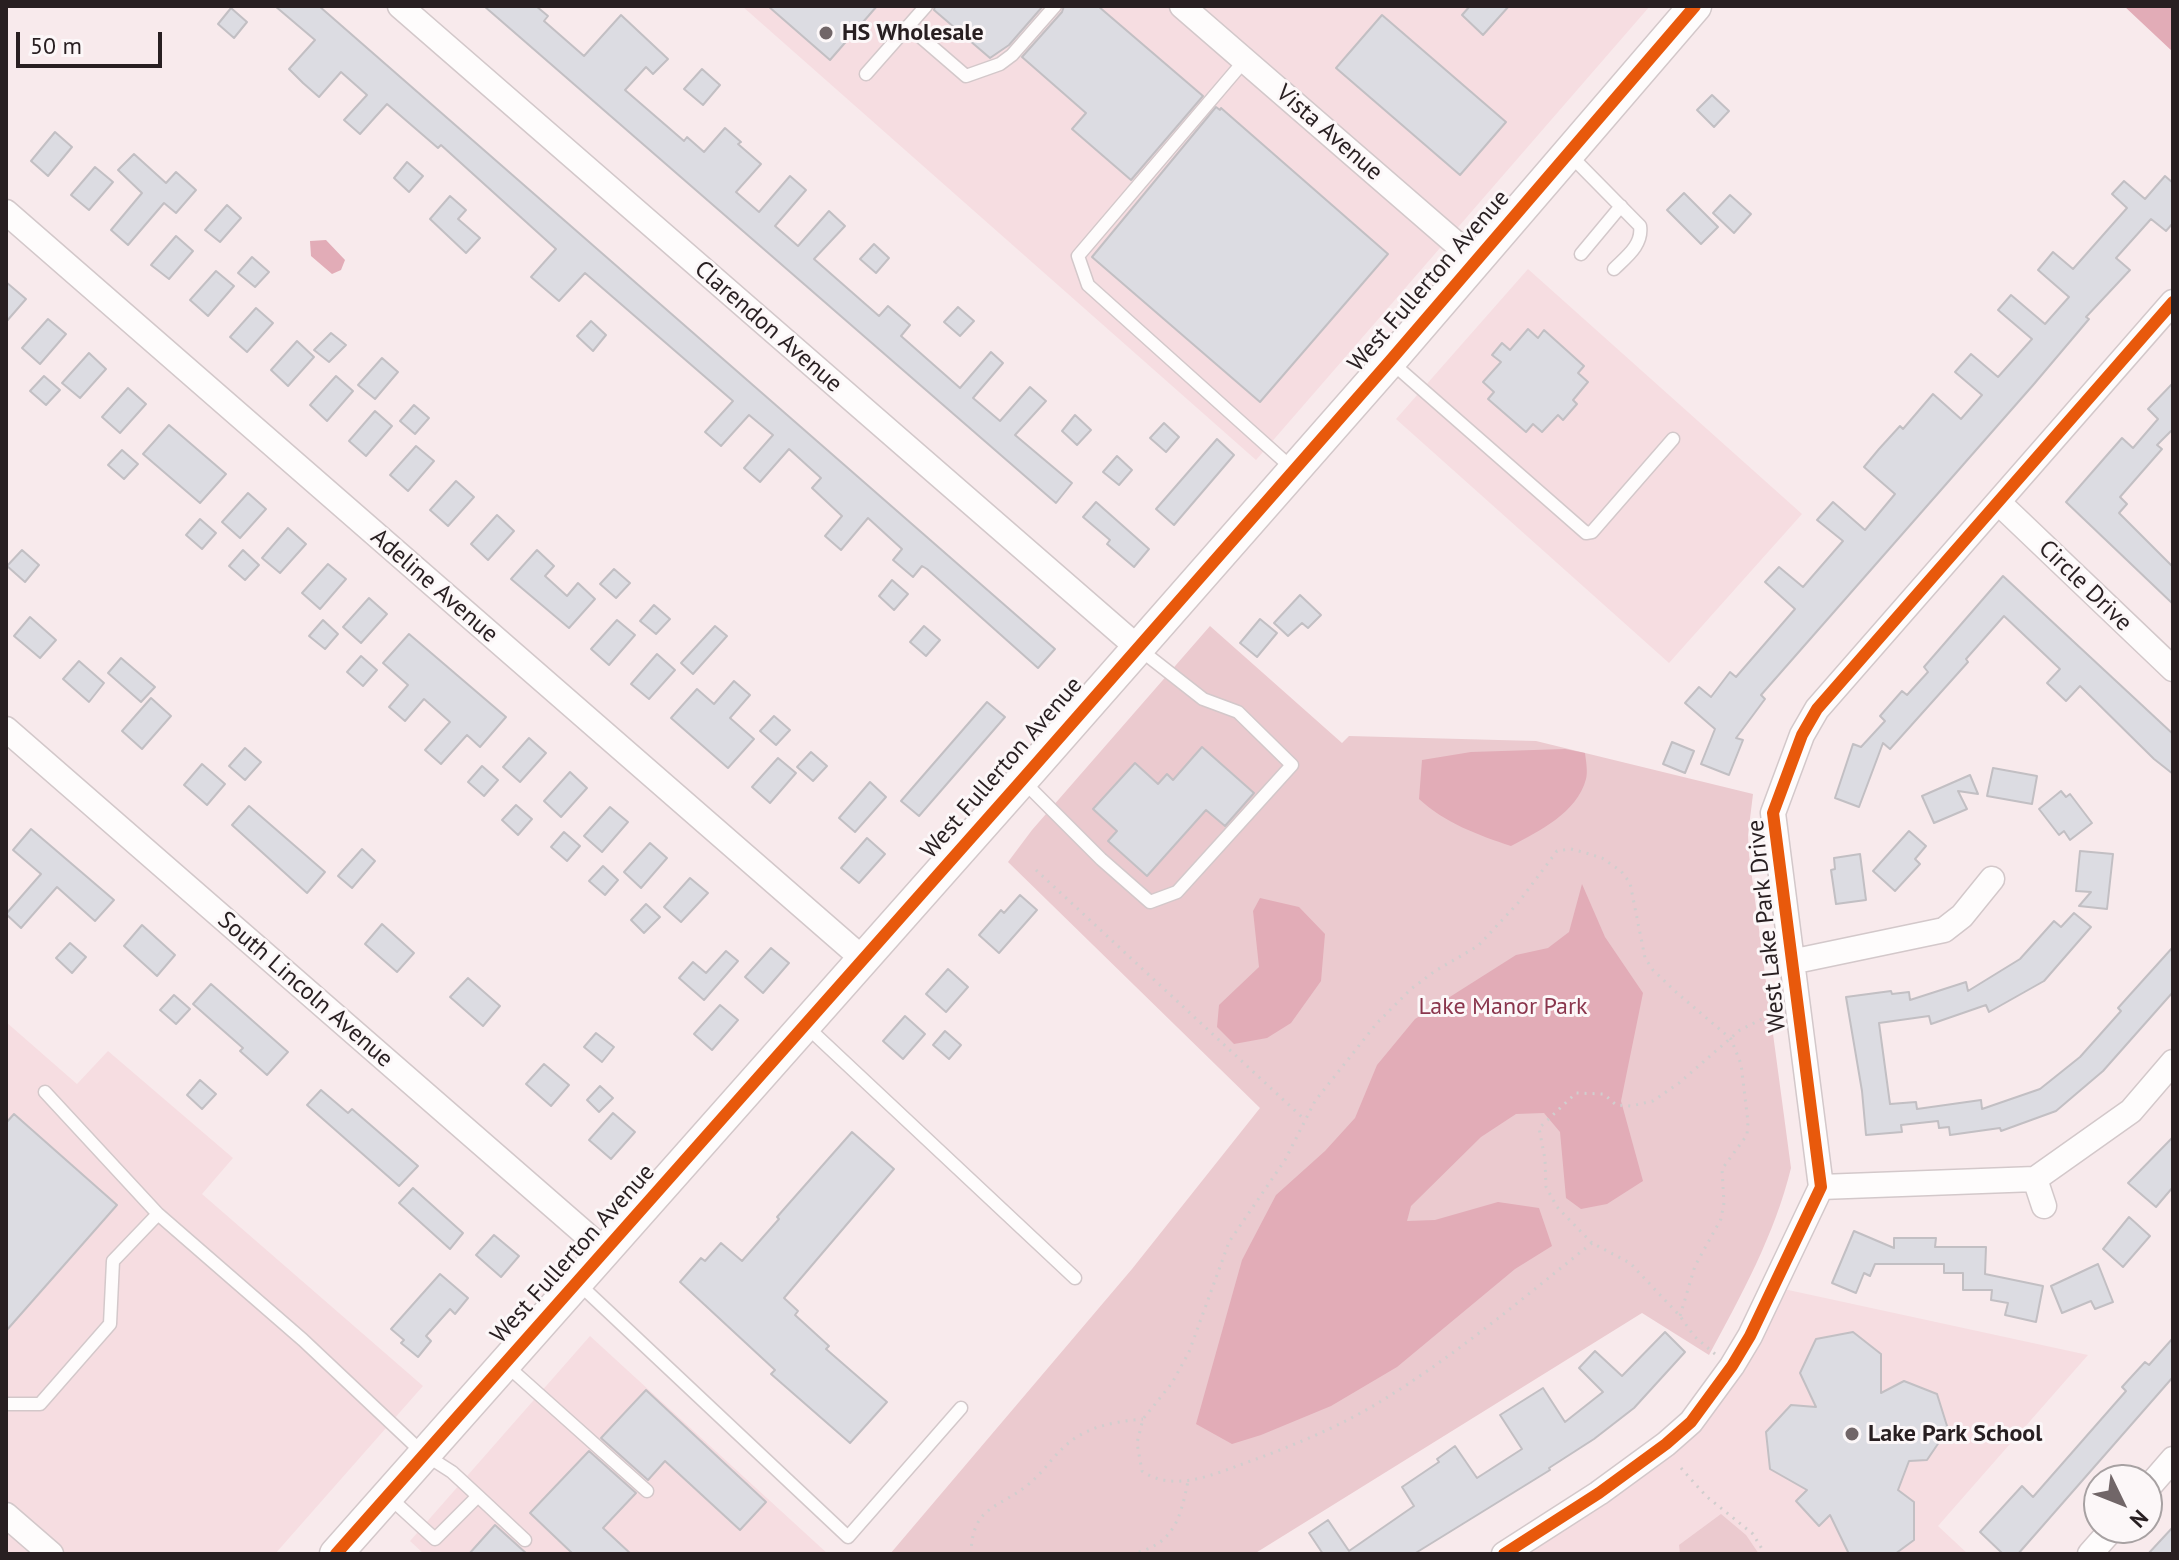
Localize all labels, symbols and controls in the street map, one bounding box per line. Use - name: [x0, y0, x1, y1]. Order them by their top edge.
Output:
- scale bar: [20, 16, 166, 66]
- place label: HS Wholesale: [842, 19, 984, 47]
- marker: HS Wholesale: [817, 24, 835, 42]
- text: 50 m: [30, 30, 82, 61]
- street label: Vista Avenue: [1270, 79, 1388, 187]
- street label: West Fullerton Avenue: [1342, 184, 1516, 378]
- street label: Clarendon Avenue: [688, 255, 848, 399]
- street label: Adeline Avenue: [364, 523, 504, 649]
- street label: Circle Drive: [2032, 534, 2138, 638]
- street label: West Fullerton Avenue: [915, 671, 1089, 865]
- street label: West Lake Park Drive: [1742, 818, 1792, 1034]
- street label: South Lincoln Avenue: [211, 906, 399, 1074]
- park label: Lake Manor Park: [1418, 993, 1588, 1021]
- street label: West Fullerton Avenue: [485, 1158, 661, 1350]
- place label: Lake Park School: [1868, 1420, 2042, 1448]
- marker: Lake Park School: [1843, 1425, 1861, 1443]
- north arrow: [2083, 1464, 2163, 1544]
- text: N: [2124, 1504, 2154, 1534]

